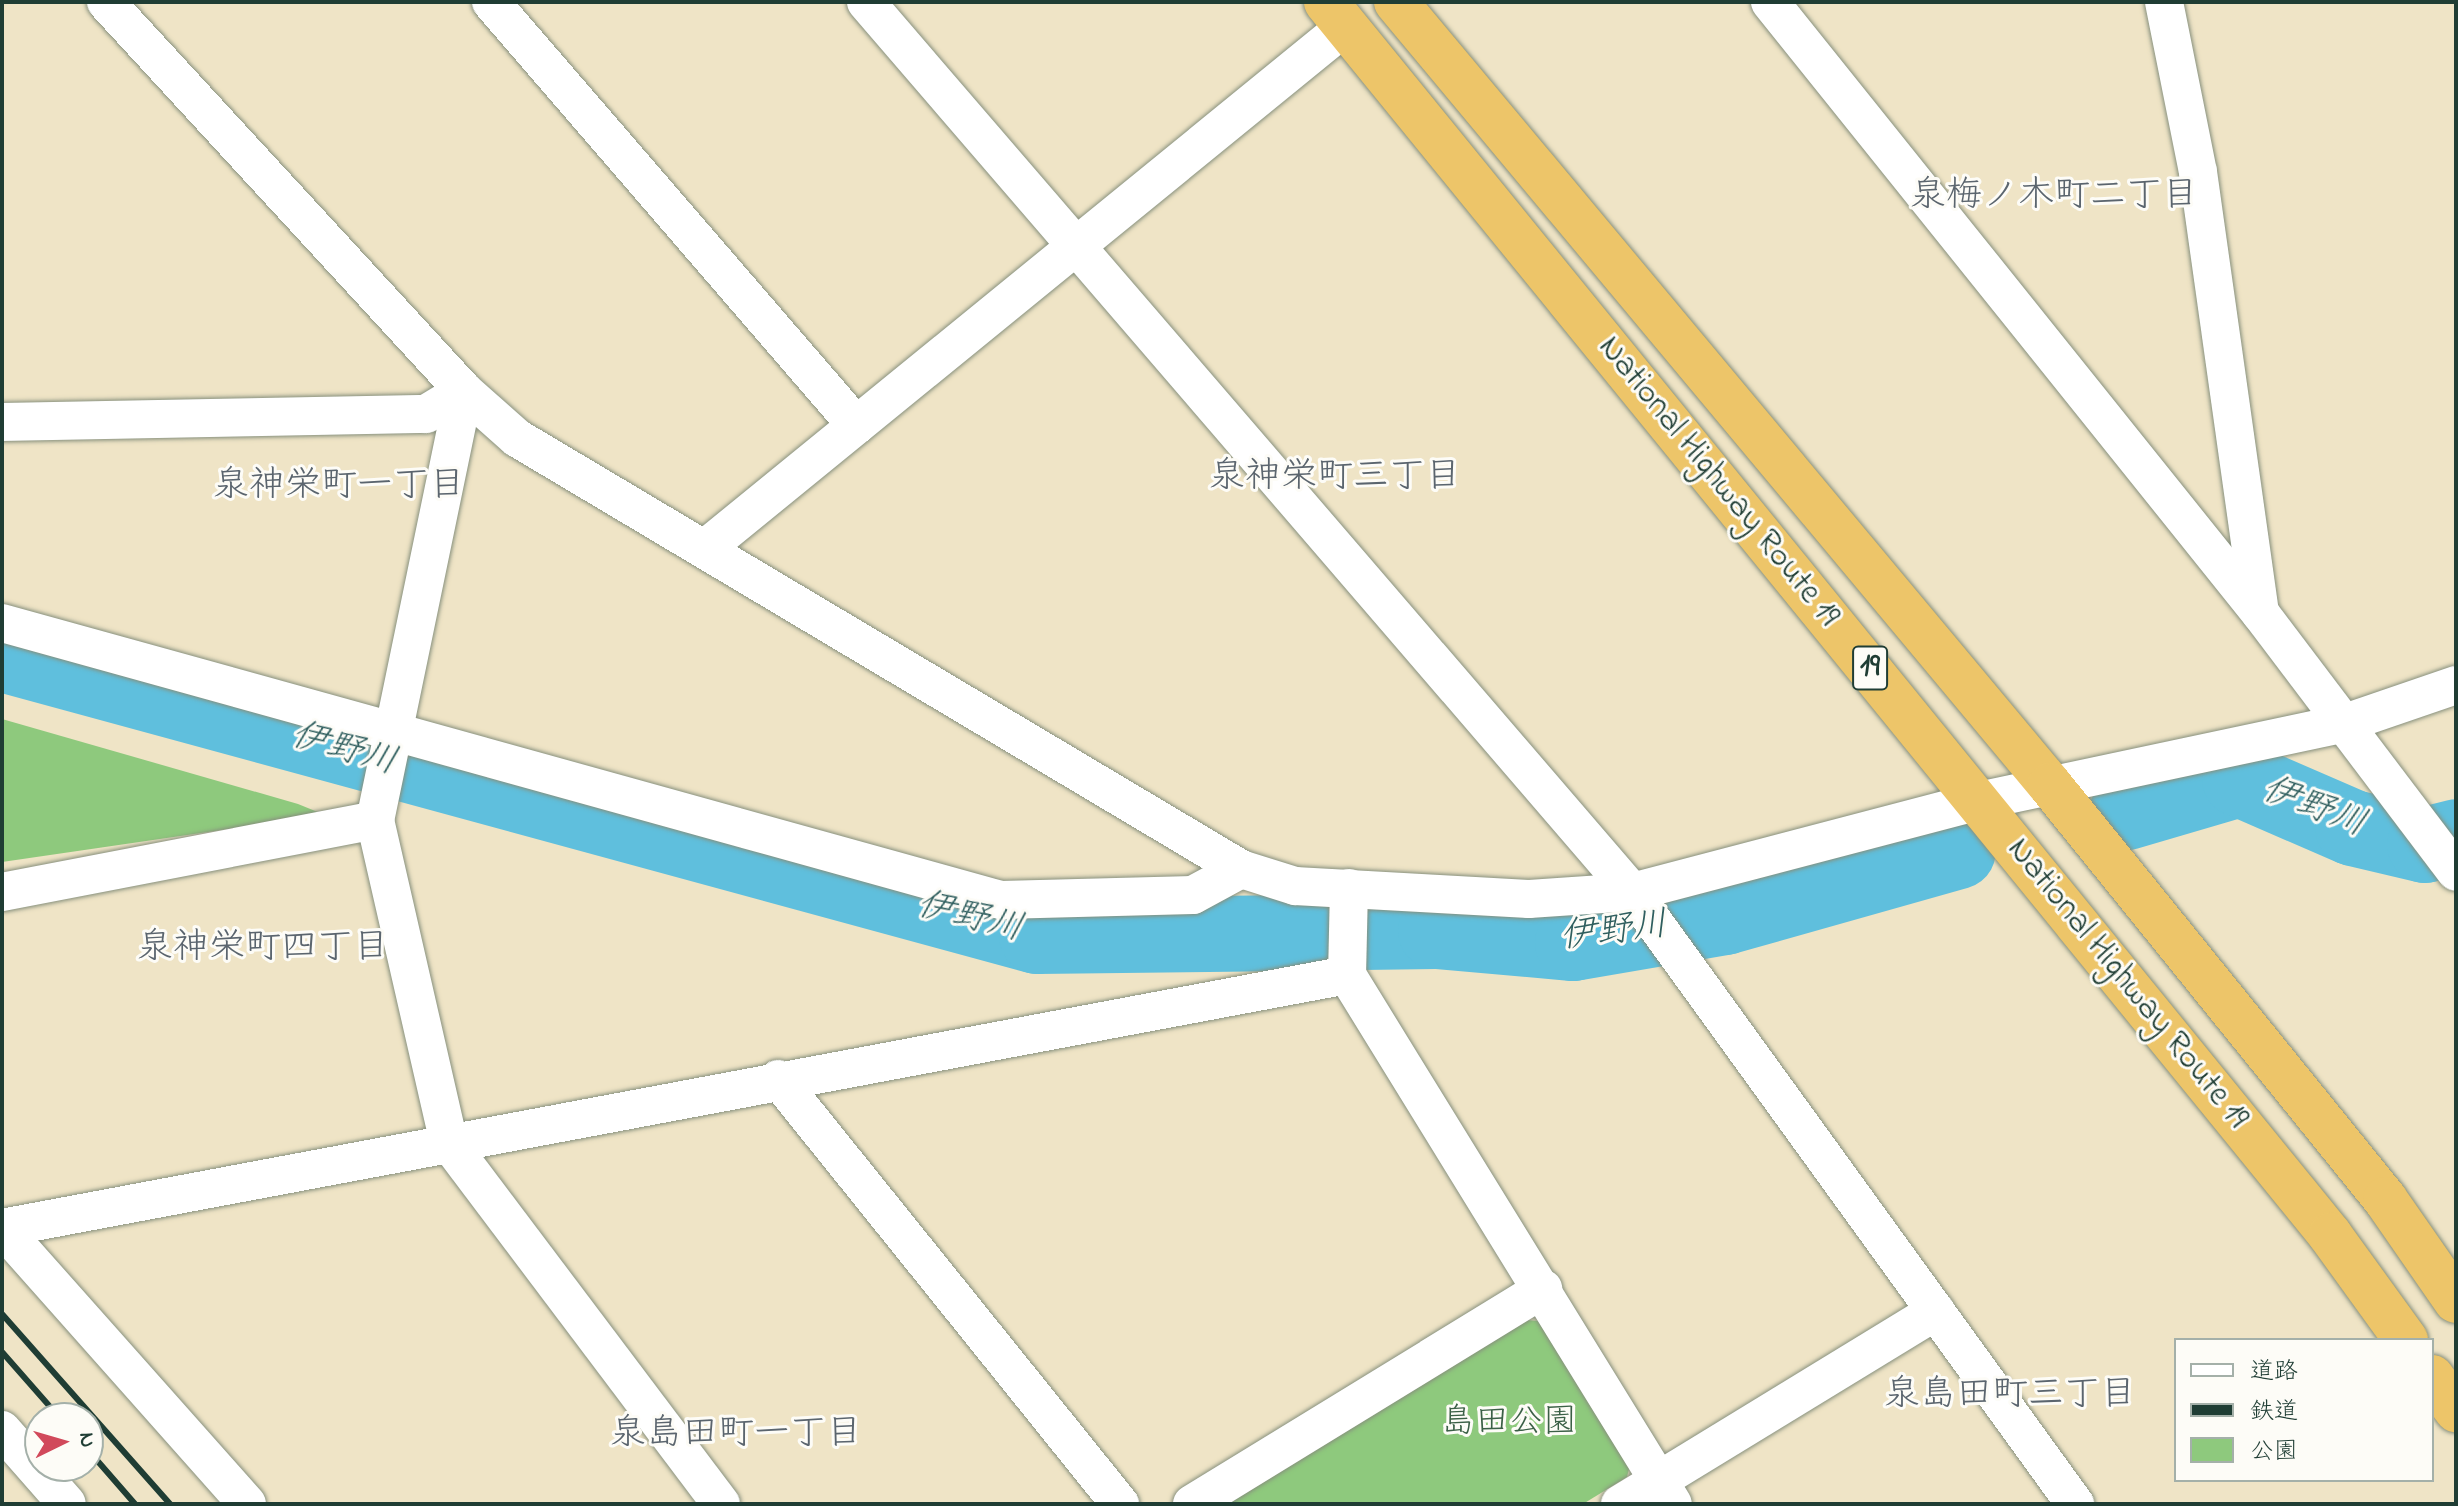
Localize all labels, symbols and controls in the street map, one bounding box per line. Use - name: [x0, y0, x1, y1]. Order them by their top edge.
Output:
- district label: 泉梅ノ木町二丁目: [1910, 175, 2198, 219]
- street label: National Highway Route 19: [1588, 329, 1848, 635]
- district label: 泉神栄町三丁目: [1209, 456, 1461, 500]
- district label: 泉神栄町一丁目: [213, 465, 465, 509]
- road number: 19: [1852, 640, 1888, 696]
- water label: 伊野川: [286, 714, 402, 786]
- water label: 伊野川: [2256, 768, 2372, 848]
- street label: National Highway Route 19: [1997, 831, 2257, 1137]
- water label: 伊野川: [912, 884, 1028, 952]
- water label: 伊野川: [1558, 904, 1670, 960]
- district label: 泉神栄町四丁目: [137, 927, 389, 971]
- legend: [2174, 1338, 2434, 1482]
- text: 道路: [2250, 1355, 2298, 1390]
- district label: 泉島田町三丁目: [1884, 1374, 2136, 1418]
- text: 鉄道: [2250, 1395, 2298, 1430]
- north arrow: [24, 1402, 104, 1482]
- park label: 島田公園: [1441, 1404, 1577, 1444]
- district label: 泉島田町一丁目: [610, 1413, 862, 1457]
- text: N: [69, 1431, 103, 1449]
- text: 公園: [2250, 1435, 2298, 1470]

